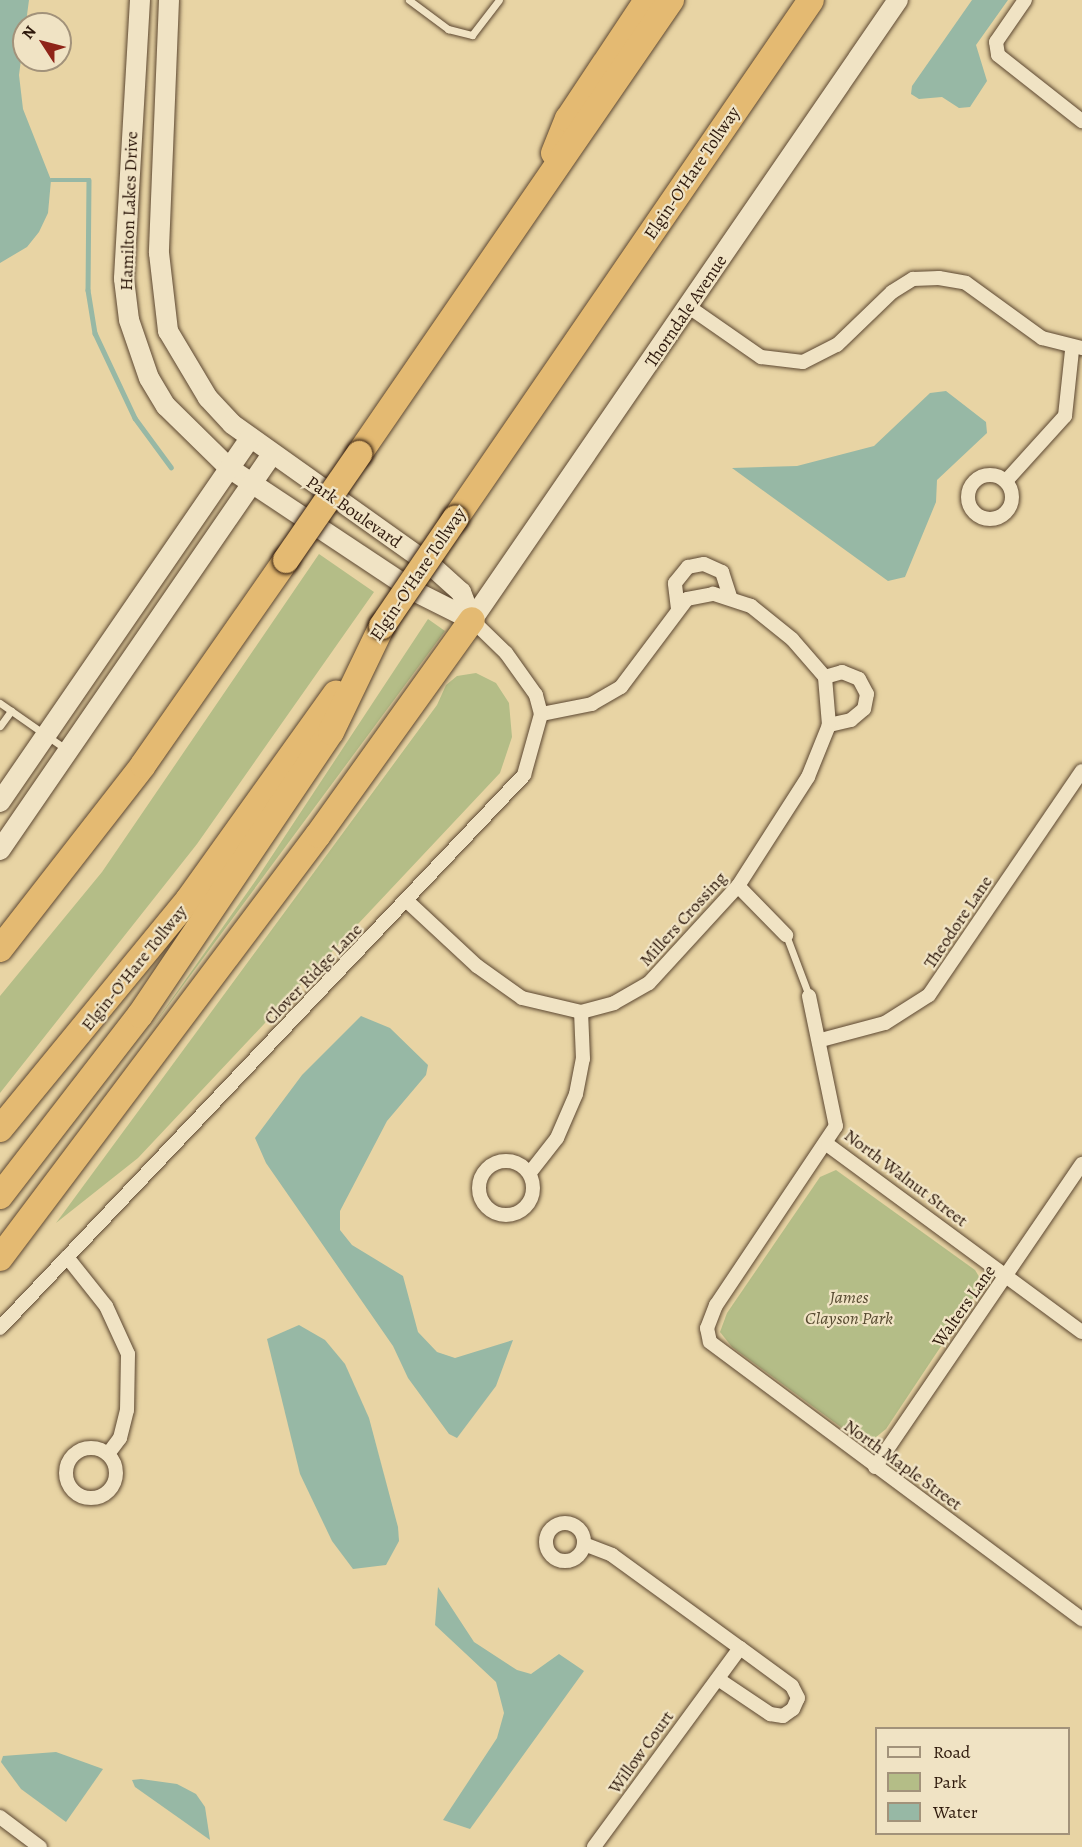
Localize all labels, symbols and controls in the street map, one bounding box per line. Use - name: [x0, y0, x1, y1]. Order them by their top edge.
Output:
- north arrow: [12, 12, 72, 72]
- text: N: [17, 21, 41, 44]
- street label: Elgin-O'Hare Tollway: [639, 102, 745, 244]
- street label: Hamilton Lakes Drive: [115, 131, 143, 291]
- street label: Thorndale Avenue: [640, 251, 732, 371]
- street label: Park Boulevard: [302, 471, 406, 553]
- street label: Elgin-O'Hare Tollway: [365, 503, 471, 645]
- street label: Millers Crossing: [635, 867, 731, 971]
- street label: Theodore Lane: [919, 871, 997, 973]
- street label: Elgin-O'Hare Tollway: [77, 901, 191, 1035]
- street label: Clover Ridge Lane: [259, 919, 367, 1029]
- street label: North Walnut Street: [840, 1125, 972, 1231]
- street label: Walters Lane: [928, 1261, 1000, 1351]
- park label: James Clayson Park: [805, 1287, 893, 1330]
- street label: North Maple Street: [840, 1415, 966, 1515]
- street label: Willow Court: [604, 1706, 678, 1798]
- legend: [875, 1727, 1070, 1835]
- text: Road: [933, 1740, 970, 1764]
- text: Park: [933, 1770, 967, 1794]
- text: Water: [933, 1800, 978, 1824]

